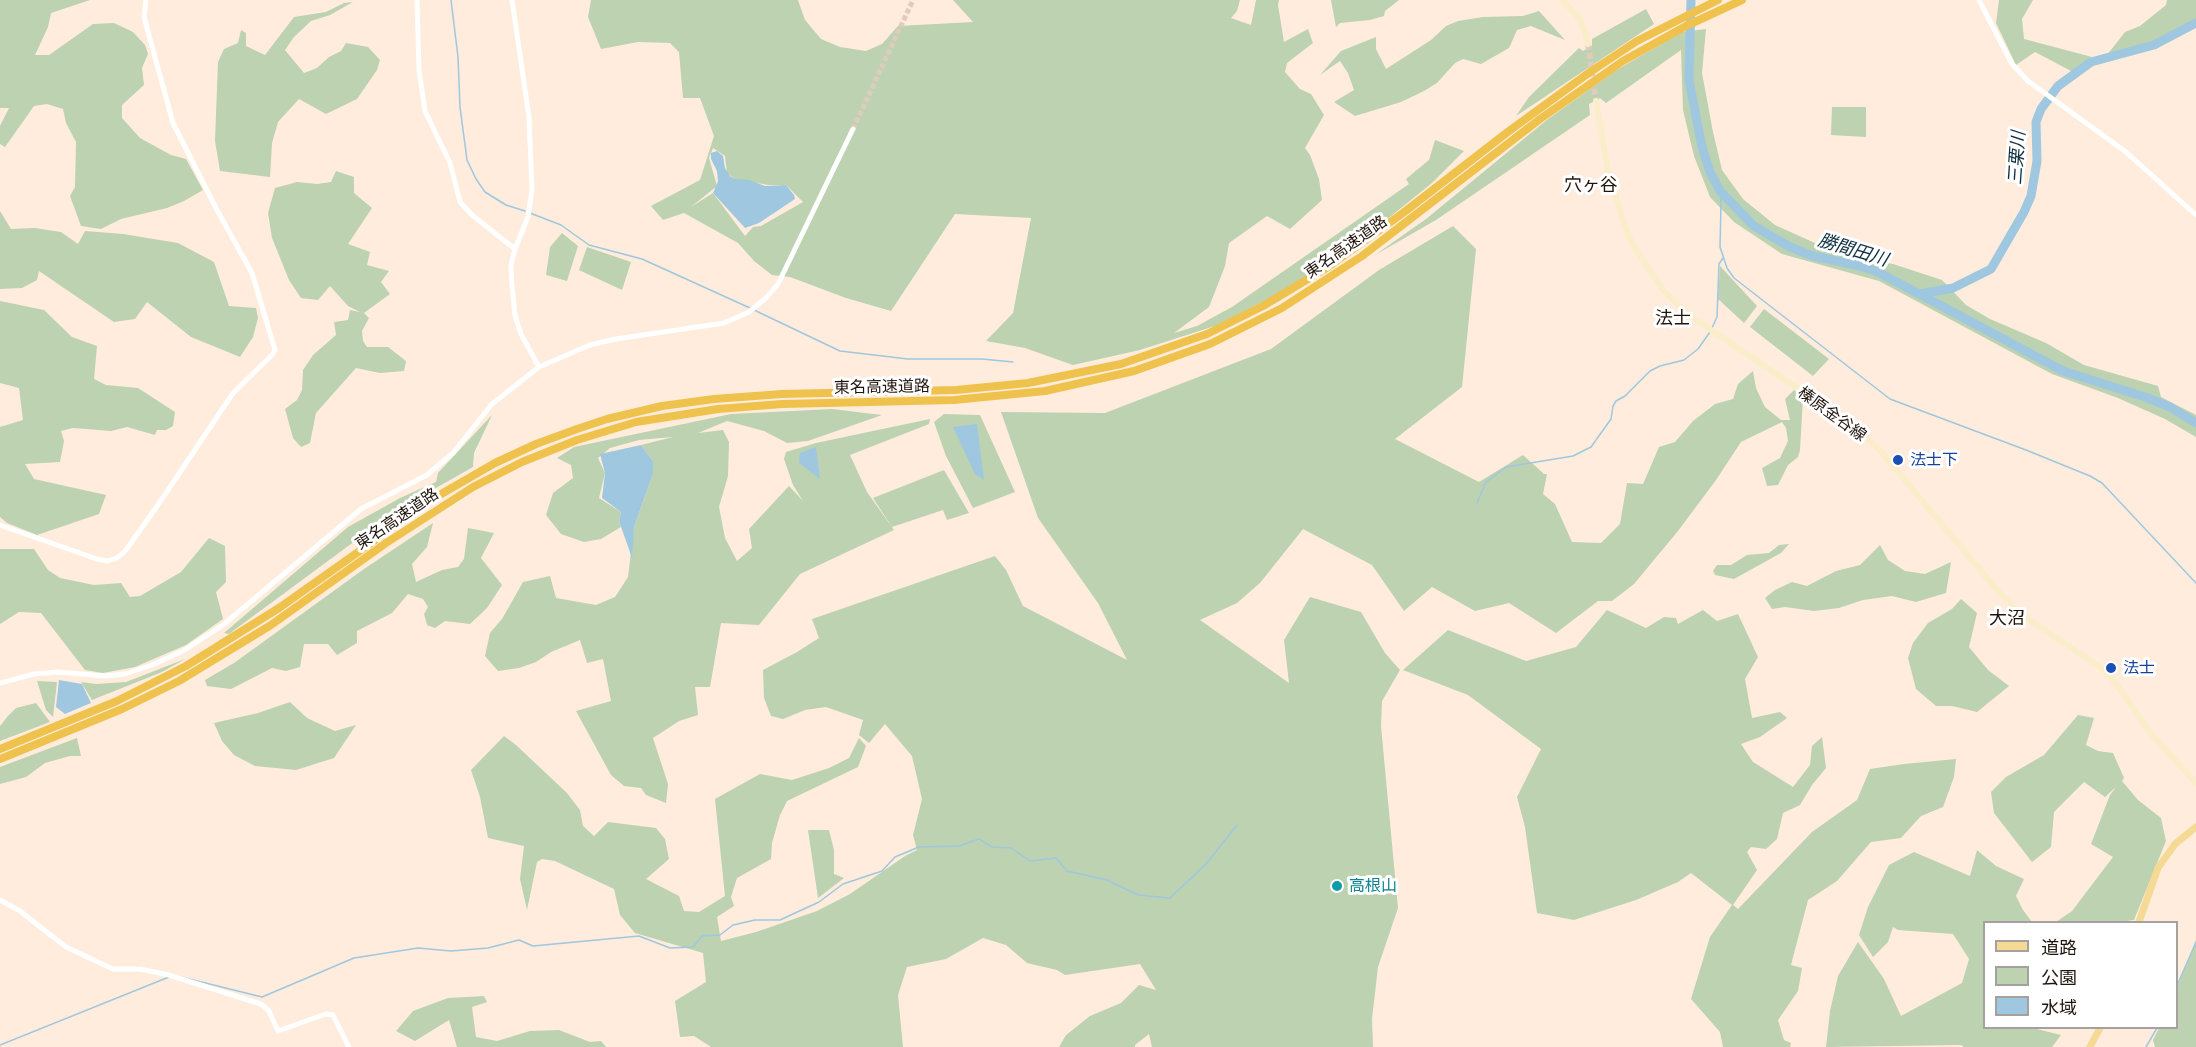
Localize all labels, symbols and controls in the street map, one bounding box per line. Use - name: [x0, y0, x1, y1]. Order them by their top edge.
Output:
- water label: 三栗川: [2004, 130, 2030, 186]
- district label: 穴ヶ谷: [1564, 174, 1618, 196]
- street label: 東名高速道路: [1301, 212, 1391, 282]
- water label: 勝間田川: [1815, 229, 1891, 271]
- district label: 法士: [1655, 307, 1691, 329]
- street label: 東名高速道路: [834, 377, 930, 397]
- street label: 榛原金谷線: [1794, 383, 1870, 445]
- place label: 法士下: [1910, 450, 1958, 470]
- marker: 法士下: [1891, 453, 1905, 467]
- street label: 東名高速道路: [352, 484, 442, 554]
- district label: 大沼: [1989, 607, 2025, 629]
- place label: 法士: [2123, 658, 2155, 678]
- marker: 法士: [2104, 661, 2118, 675]
- place label: 高根山: [1349, 876, 1397, 896]
- marker: 高根山: [1330, 879, 1344, 893]
- legend: [1983, 921, 2178, 1029]
- text: 道路: [2041, 936, 2077, 958]
- text: 公園: [2041, 966, 2077, 988]
- text: 水域: [2041, 996, 2077, 1018]

